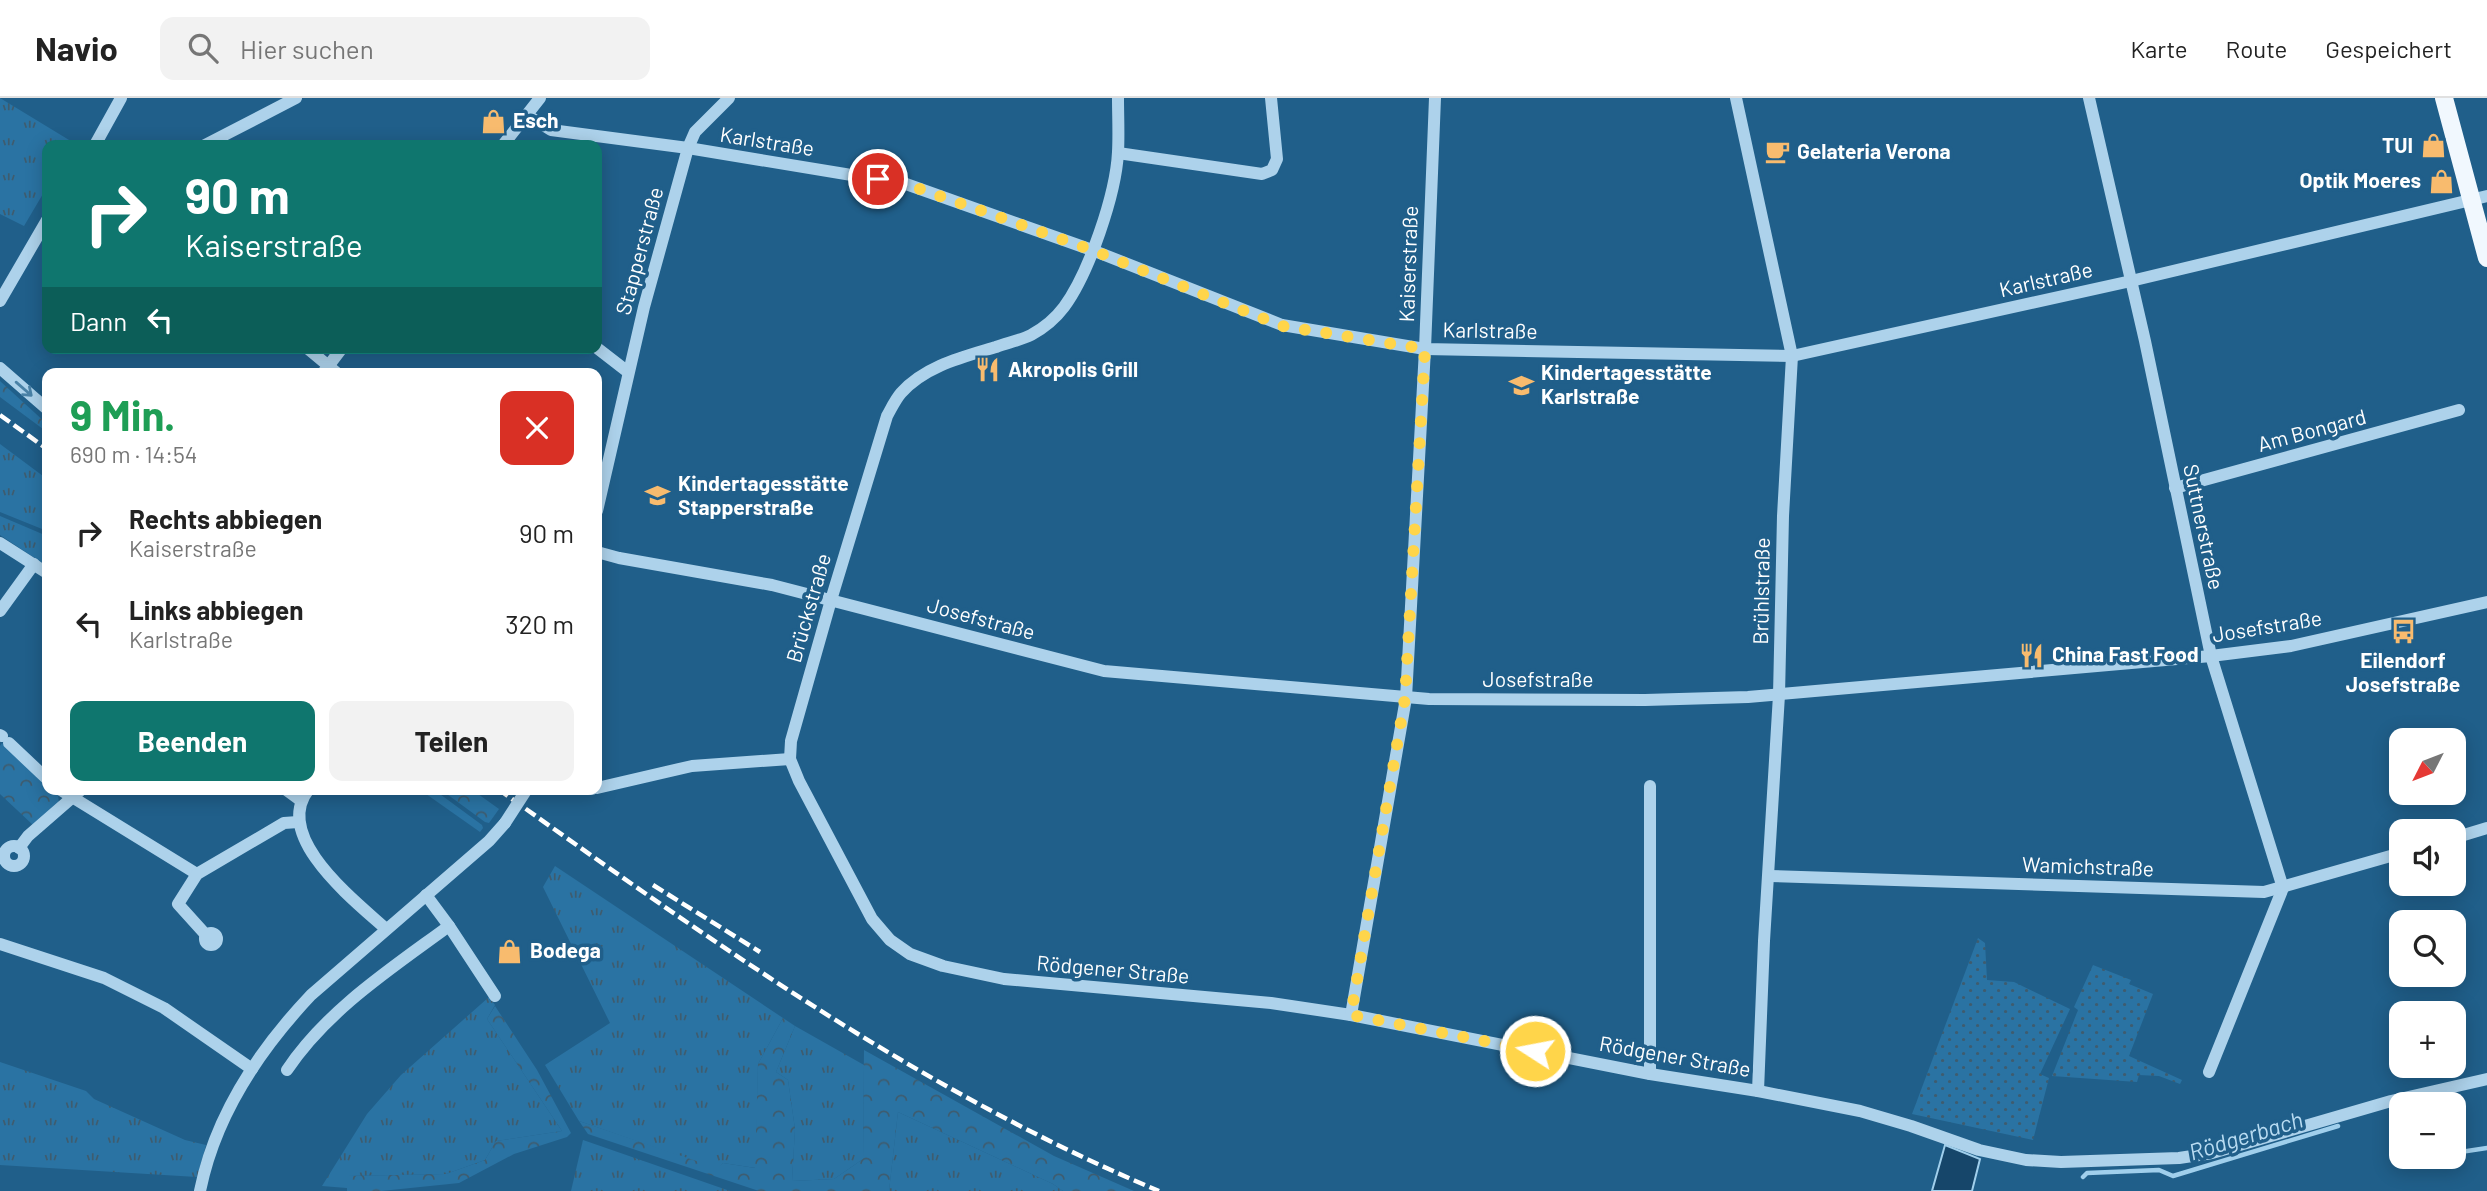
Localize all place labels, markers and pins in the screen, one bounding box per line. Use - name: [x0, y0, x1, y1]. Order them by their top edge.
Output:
- shop icon: Esch: [479, 107, 507, 135]
- place label: Esch: [513, 107, 559, 132]
- place label: TUI: [2382, 132, 2413, 157]
- shop icon: TUI: [2419, 132, 2447, 160]
- cafe icon: Gelateria Verona: [1763, 138, 1791, 166]
- place label: Gelateria Verona: [1797, 138, 1951, 163]
- pin: [848, 149, 908, 209]
- place label: Optik Moeres: [2299, 167, 2421, 192]
- shop icon: Optik Moeres: [2427, 167, 2455, 195]
- restaurant icon: Akropolis Grill: [974, 356, 1002, 384]
- place label: Akropolis Grill: [1008, 356, 1138, 381]
- place label: Kindertagesstätte Karlstraße: [1541, 359, 1712, 408]
- school or university icon: Kindertagesstätte Karlstraße: [1507, 371, 1535, 399]
- place label: Kindertagesstätte Stapperstraße: [678, 470, 849, 519]
- school or university icon: Kindertagesstätte Stapperstraße: [644, 482, 672, 510]
- bus stop icon: Eilendorf Josefstraße: [2389, 618, 2417, 646]
- restaurant icon: China Fast Food: [2018, 641, 2046, 669]
- place label: China Fast Food: [2052, 641, 2199, 666]
- place label: Eilendorf Josefstraße: [2346, 647, 2460, 696]
- shop icon: Bodega: [496, 937, 524, 965]
- place label: Bodega: [530, 937, 601, 962]

